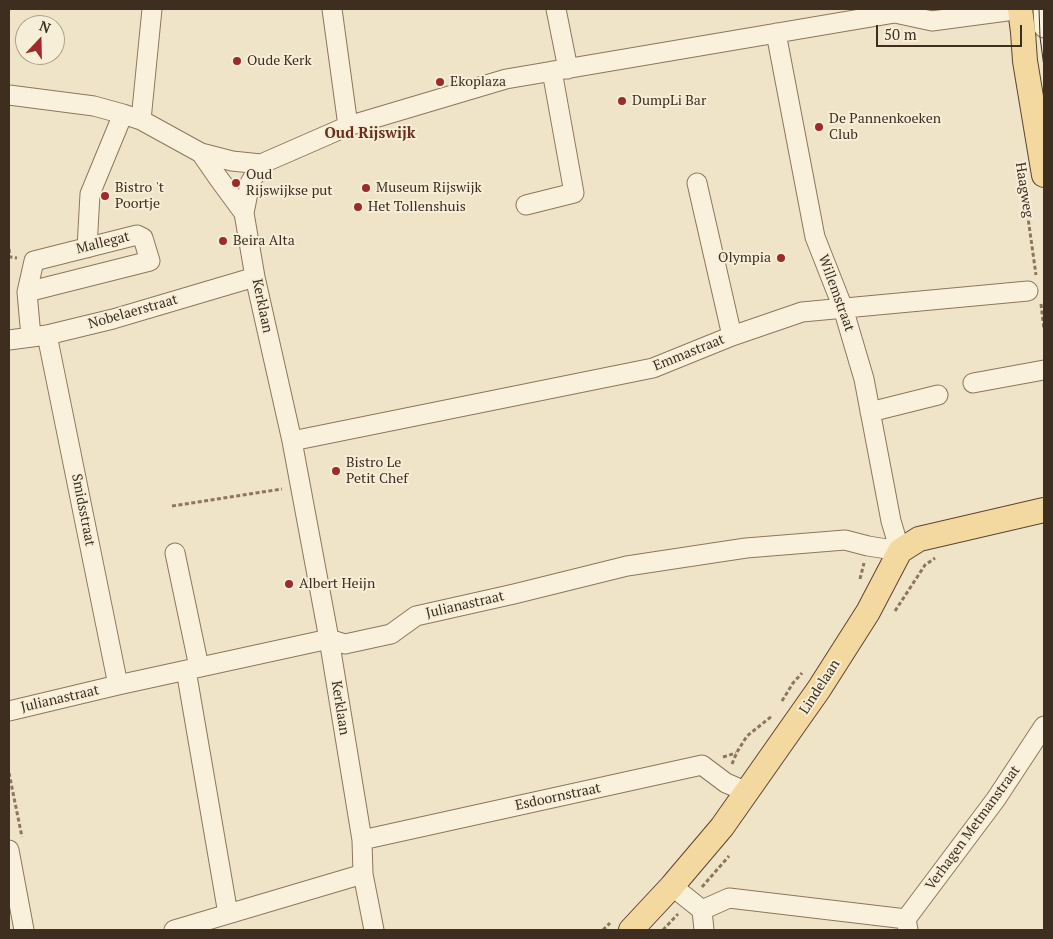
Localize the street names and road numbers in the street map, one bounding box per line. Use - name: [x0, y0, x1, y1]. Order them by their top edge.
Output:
- street label: Haagweg: [1011, 161, 1037, 219]
- street label: Mallegat: [75, 228, 131, 258]
- street label: Willemstraat: [814, 252, 858, 334]
- street label: Kerklaan: [248, 278, 276, 334]
- street label: Nobelaerstraat: [86, 291, 180, 333]
- street label: Emmastraat: [651, 331, 727, 375]
- street label: Smidsstraat: [68, 472, 98, 548]
- street label: Julianastraat: [424, 588, 506, 622]
- street label: Lindelaan: [796, 657, 844, 717]
- street label: Kerklaan: [327, 680, 353, 736]
- street label: Julianastraat: [19, 682, 101, 716]
- street label: Verhagen Metmanstraat: [922, 762, 1024, 894]
- street label: Esdoornstraat: [514, 780, 602, 814]

